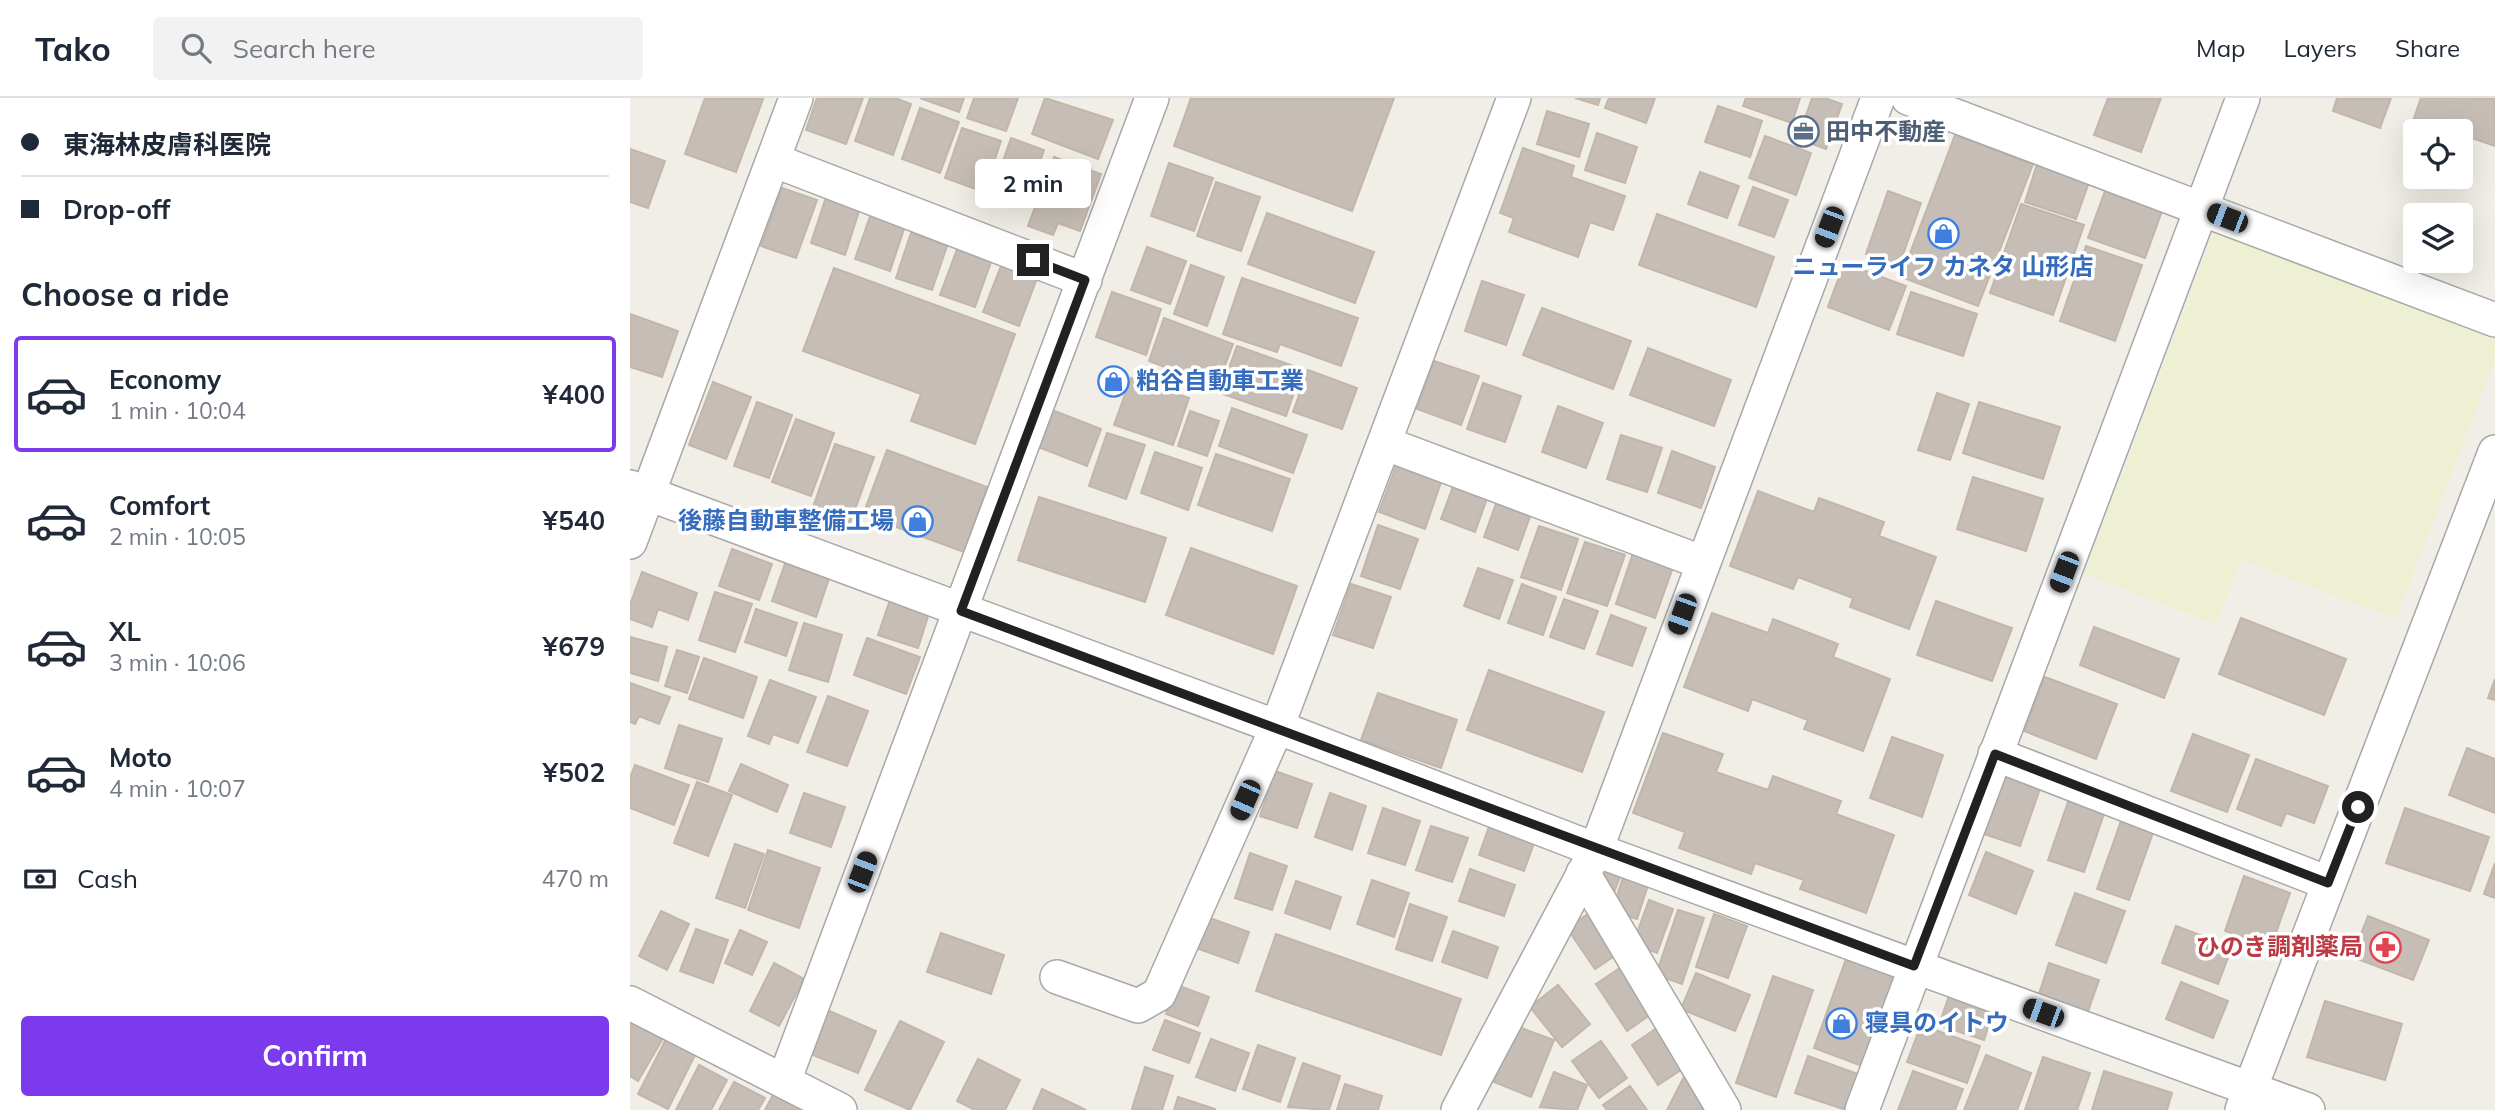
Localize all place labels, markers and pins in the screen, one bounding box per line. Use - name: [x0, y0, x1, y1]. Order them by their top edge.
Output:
- office icon: 田中不動産: [1786, 115, 1820, 149]
- place label: 田中不動産: [1826, 116, 1946, 146]
- shop icon: ニューライフ カネタ 山形店: [1926, 216, 1960, 250]
- place label: ニューライフ カネタ 山形店: [1792, 251, 2094, 281]
- shop icon: 粕谷自動車工業: [1096, 364, 1130, 398]
- place label: 粕谷自動車工業: [1136, 365, 1304, 395]
- shop icon: 後藤自動車整備工場: [900, 504, 934, 538]
- place label: 後藤自動車整備工場: [678, 505, 894, 535]
- pharmacy icon: ひのき調剤薬局: [2369, 930, 2403, 964]
- place label: ひのき調剤薬局: [2196, 931, 2363, 961]
- shop icon: 寝具のイトウ: [1825, 1006, 1859, 1040]
- place label: 寝具のイトウ: [1865, 1007, 2009, 1037]

